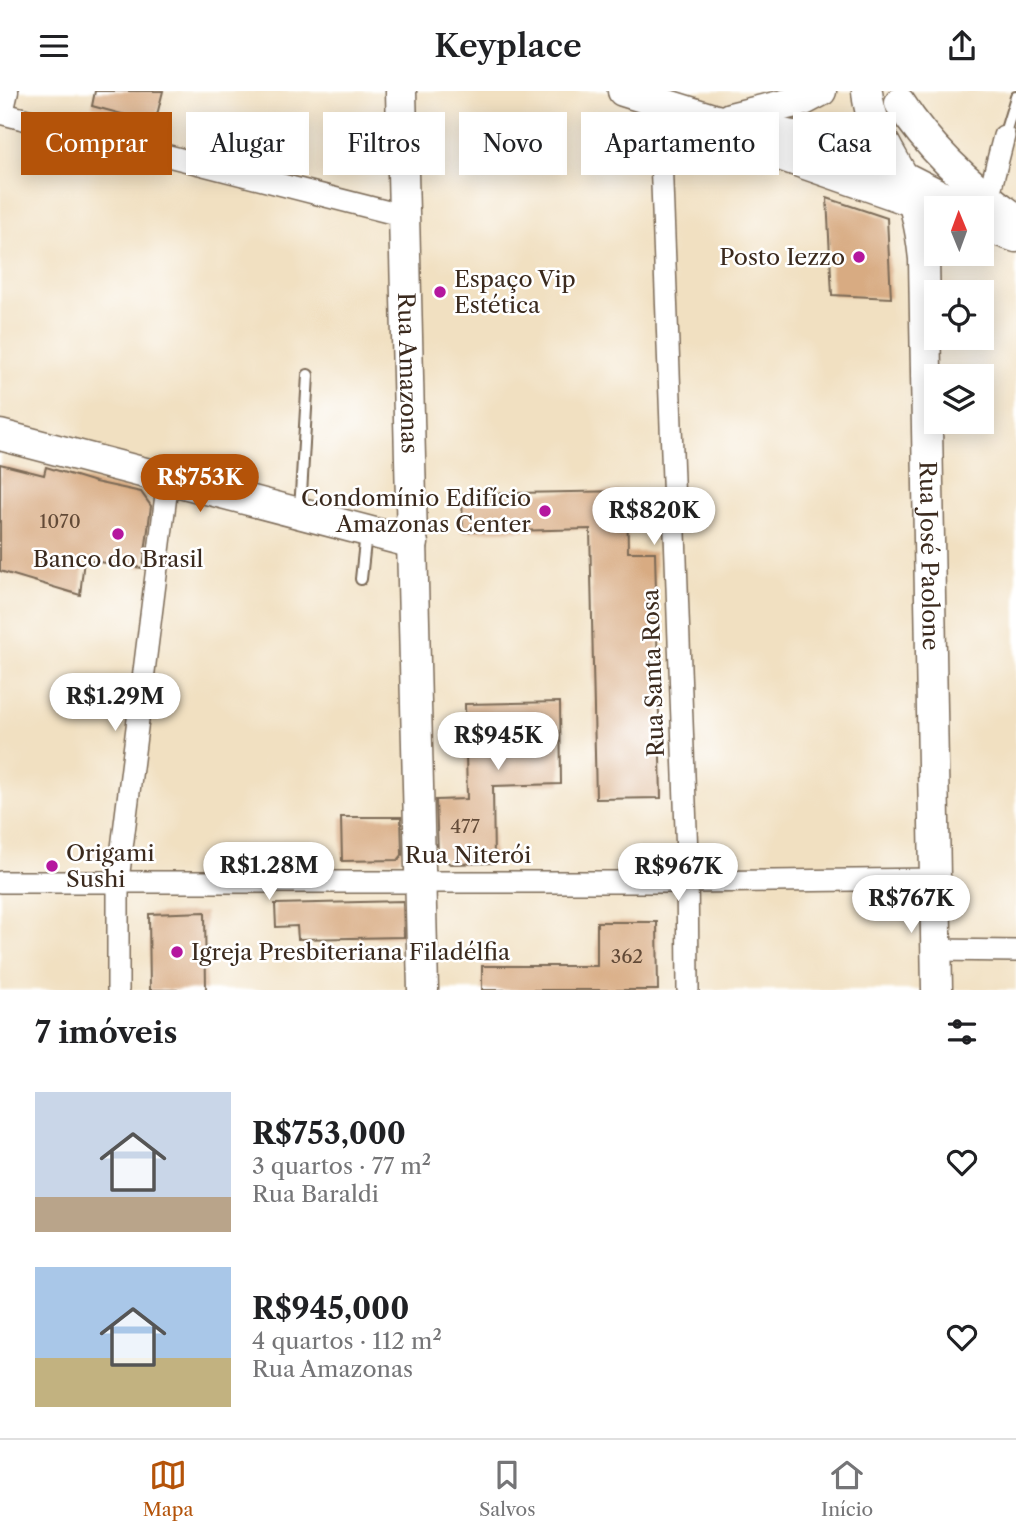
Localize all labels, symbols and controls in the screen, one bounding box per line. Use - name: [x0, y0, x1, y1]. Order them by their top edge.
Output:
- text: Keyplace: [434, 26, 582, 65]
- icon: menu: [35, 27, 73, 65]
- icon: share: [943, 27, 981, 65]
- chip: Comprar: [21, 112, 172, 175]
- chip: Alugar: [186, 112, 309, 175]
- chip: Filtros: [323, 112, 445, 175]
- chip: Novo: [459, 112, 567, 175]
- chip: Apartamento: [581, 112, 779, 175]
- chip: Casa: [793, 112, 896, 175]
- north arrow: [924, 196, 994, 266]
- map controls: [924, 196, 994, 434]
- place label: Posto Iezzo: [719, 243, 845, 271]
- marker: Posto Iezzo: [851, 249, 867, 265]
- place label: Espaço Vip Estética: [454, 265, 576, 319]
- button: locate: [924, 280, 994, 350]
- marker: Espaço Vip Estética: [432, 284, 448, 300]
- street label: Rua Amazonas: [392, 292, 424, 454]
- button: layers: [924, 364, 994, 434]
- pin: R$753K: [143, 455, 257, 514]
- street label: Rua José Paolone: [914, 461, 945, 651]
- text: R$753K: [157, 463, 243, 491]
- place label: Condomínio Edifício Amazonas Center: [301, 484, 531, 538]
- pin: R$820K: [597, 487, 711, 547]
- text: R$820K: [608, 496, 700, 524]
- marker: Condomínio Edifício Amazonas Center: [537, 503, 553, 519]
- house number: 1070: [39, 510, 81, 533]
- marker: Banco do Brasil: [110, 526, 126, 542]
- place label: Banco do Brasil: [33, 545, 204, 573]
- street label: Rua Santa Rosa: [636, 588, 670, 758]
- pin: R$1.29M: [50, 673, 180, 733]
- text: R$1.29M: [65, 682, 165, 710]
- pin: R$945K: [441, 713, 555, 772]
- text: R$945K: [454, 721, 542, 749]
- house number: 477: [450, 815, 480, 838]
- place label: Origami Sushi: [66, 839, 154, 893]
- street label: Rua Niterói: [405, 841, 531, 869]
- pin: R$1.28M: [204, 843, 334, 902]
- pin: R$967K: [621, 843, 735, 903]
- text: R$1.28M: [219, 851, 319, 879]
- text: R$967K: [634, 852, 722, 880]
- marker: Origami Sushi: [44, 858, 60, 874]
- pin: R$767K: [854, 875, 968, 935]
- text: R$767K: [868, 884, 954, 912]
- place label: Igreja Presbiteriana Filadélfia: [191, 938, 511, 966]
- marker: Igreja Presbiteriana Filadélfia: [169, 944, 185, 960]
- house number: 362: [611, 945, 643, 968]
- icon: filters: [943, 1013, 981, 1051]
- text: 7 imóveis: [35, 1014, 177, 1051]
- text: R$753,000: [252, 1115, 406, 1152]
- icon: home: [91, 1120, 175, 1204]
- icon: heart: [943, 1143, 981, 1181]
- text: 3 quartos · 77 m²: [252, 1152, 431, 1180]
- text: Rua Baraldi: [252, 1180, 379, 1208]
- text: R$945,000: [252, 1290, 409, 1327]
- icon: home: [91, 1295, 175, 1379]
- icon: heart: [943, 1318, 981, 1356]
- text: 4 quartos · 112 m²: [252, 1327, 442, 1355]
- text: Rua Amazonas: [252, 1355, 413, 1383]
- tab: Mapa: [143, 1456, 194, 1521]
- tab: Salvos: [479, 1456, 536, 1521]
- tab: Início: [821, 1456, 873, 1521]

